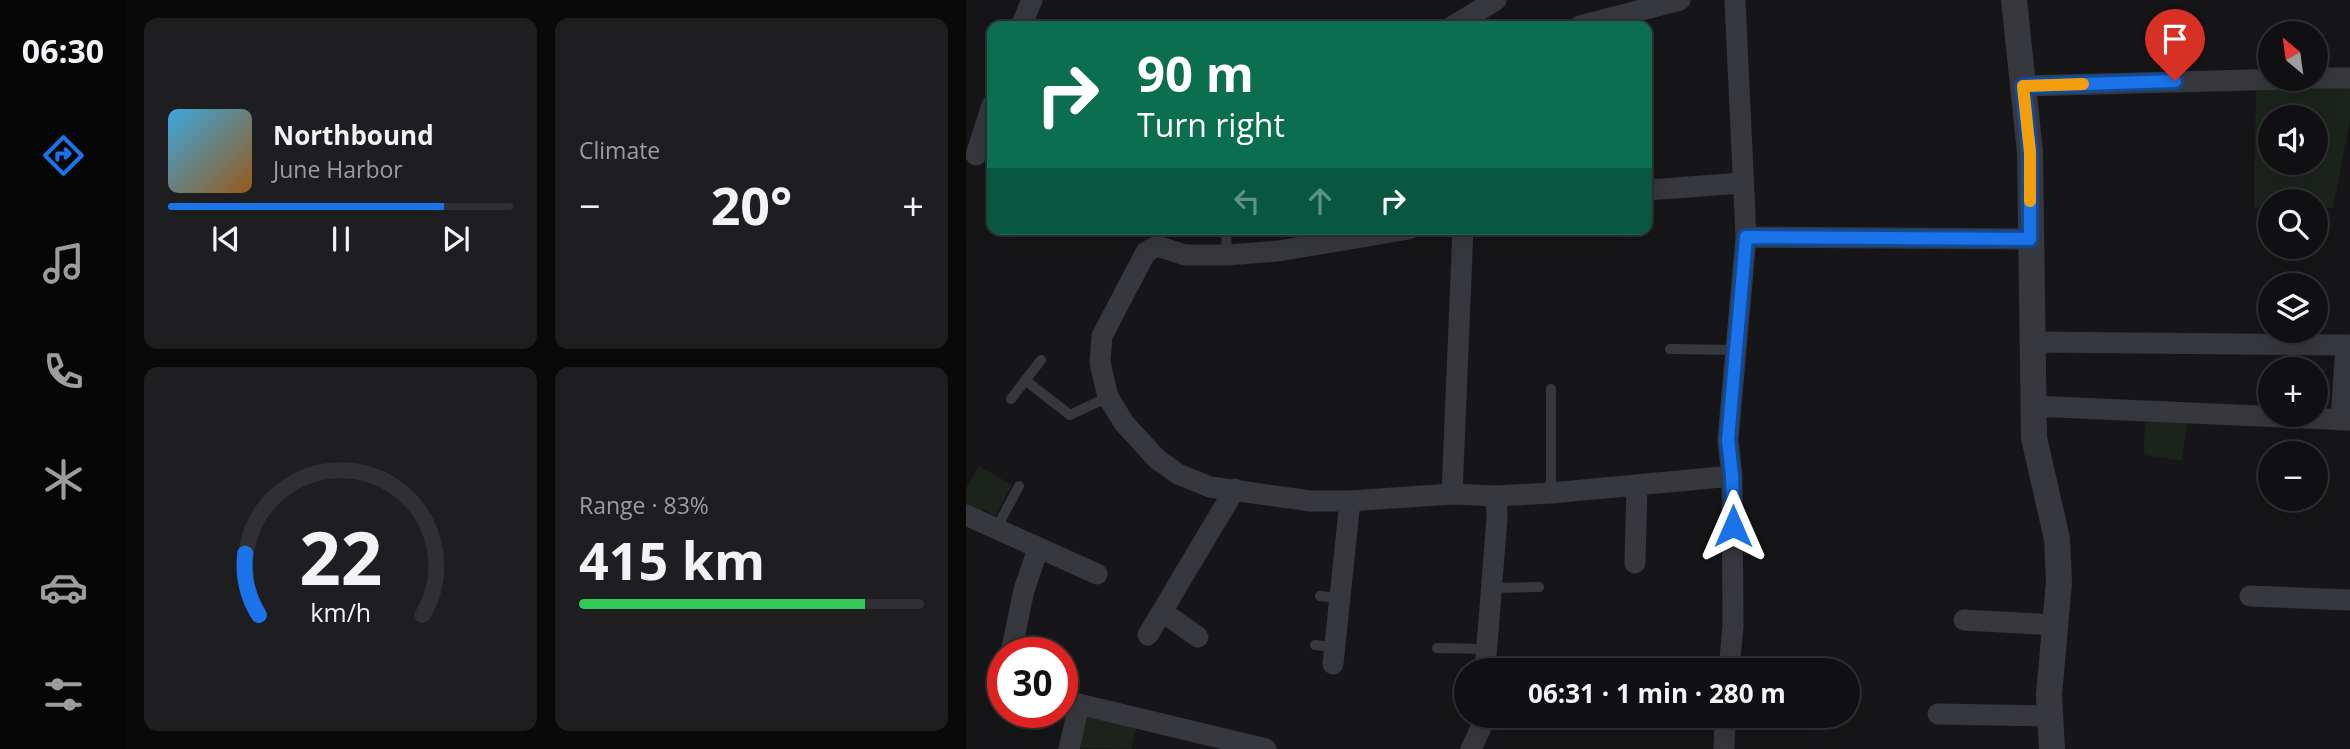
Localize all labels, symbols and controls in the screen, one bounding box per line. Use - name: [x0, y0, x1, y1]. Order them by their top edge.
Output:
- pin: [2145, 9, 2205, 81]
- icon: arrive: [2156, 20, 2194, 58]
- north arrow: [2258, 21, 2328, 91]
- map controls: [2258, 21, 2328, 511]
- text: 06:30: [22, 29, 104, 72]
- text: 90 m: [1137, 40, 1254, 106]
- icon: right: [1022, 49, 1113, 140]
- text: Turn right: [1137, 103, 1285, 146]
- button: sound: [2258, 105, 2328, 175]
- text: Northbound: [273, 117, 434, 153]
- icon: directions: [39, 131, 88, 180]
- text: Climate: [579, 134, 660, 166]
- text: June Harbor: [273, 153, 403, 185]
- text: 20°: [711, 169, 792, 240]
- text: −: [579, 179, 601, 231]
- text: +: [902, 179, 924, 231]
- icon: left: [1228, 182, 1266, 220]
- icon: ahead: [1301, 182, 1339, 220]
- icon: right: [1374, 182, 1412, 220]
- button: search: [2258, 189, 2328, 259]
- icon: previous: [207, 220, 245, 258]
- icon: pause: [322, 220, 360, 258]
- icon: next: [437, 220, 475, 258]
- icon: music: [39, 239, 88, 288]
- button: layers: [2258, 273, 2328, 343]
- icon: phone: [39, 347, 88, 396]
- button: +: [2258, 357, 2328, 427]
- button: −: [2258, 441, 2328, 511]
- icon: climate: [39, 455, 88, 504]
- text: Range · 83%: [579, 489, 709, 521]
- position arrow: [1696, 489, 1770, 563]
- text: 22: [299, 507, 382, 606]
- text: 415 km: [579, 524, 765, 595]
- icon: car: [39, 563, 88, 612]
- text: km/h: [310, 595, 371, 629]
- speed limit sign: 30: [987, 637, 1078, 728]
- icon: filters: [39, 670, 88, 719]
- text: 06:31 · 1 min · 280 m: [1528, 675, 1786, 711]

